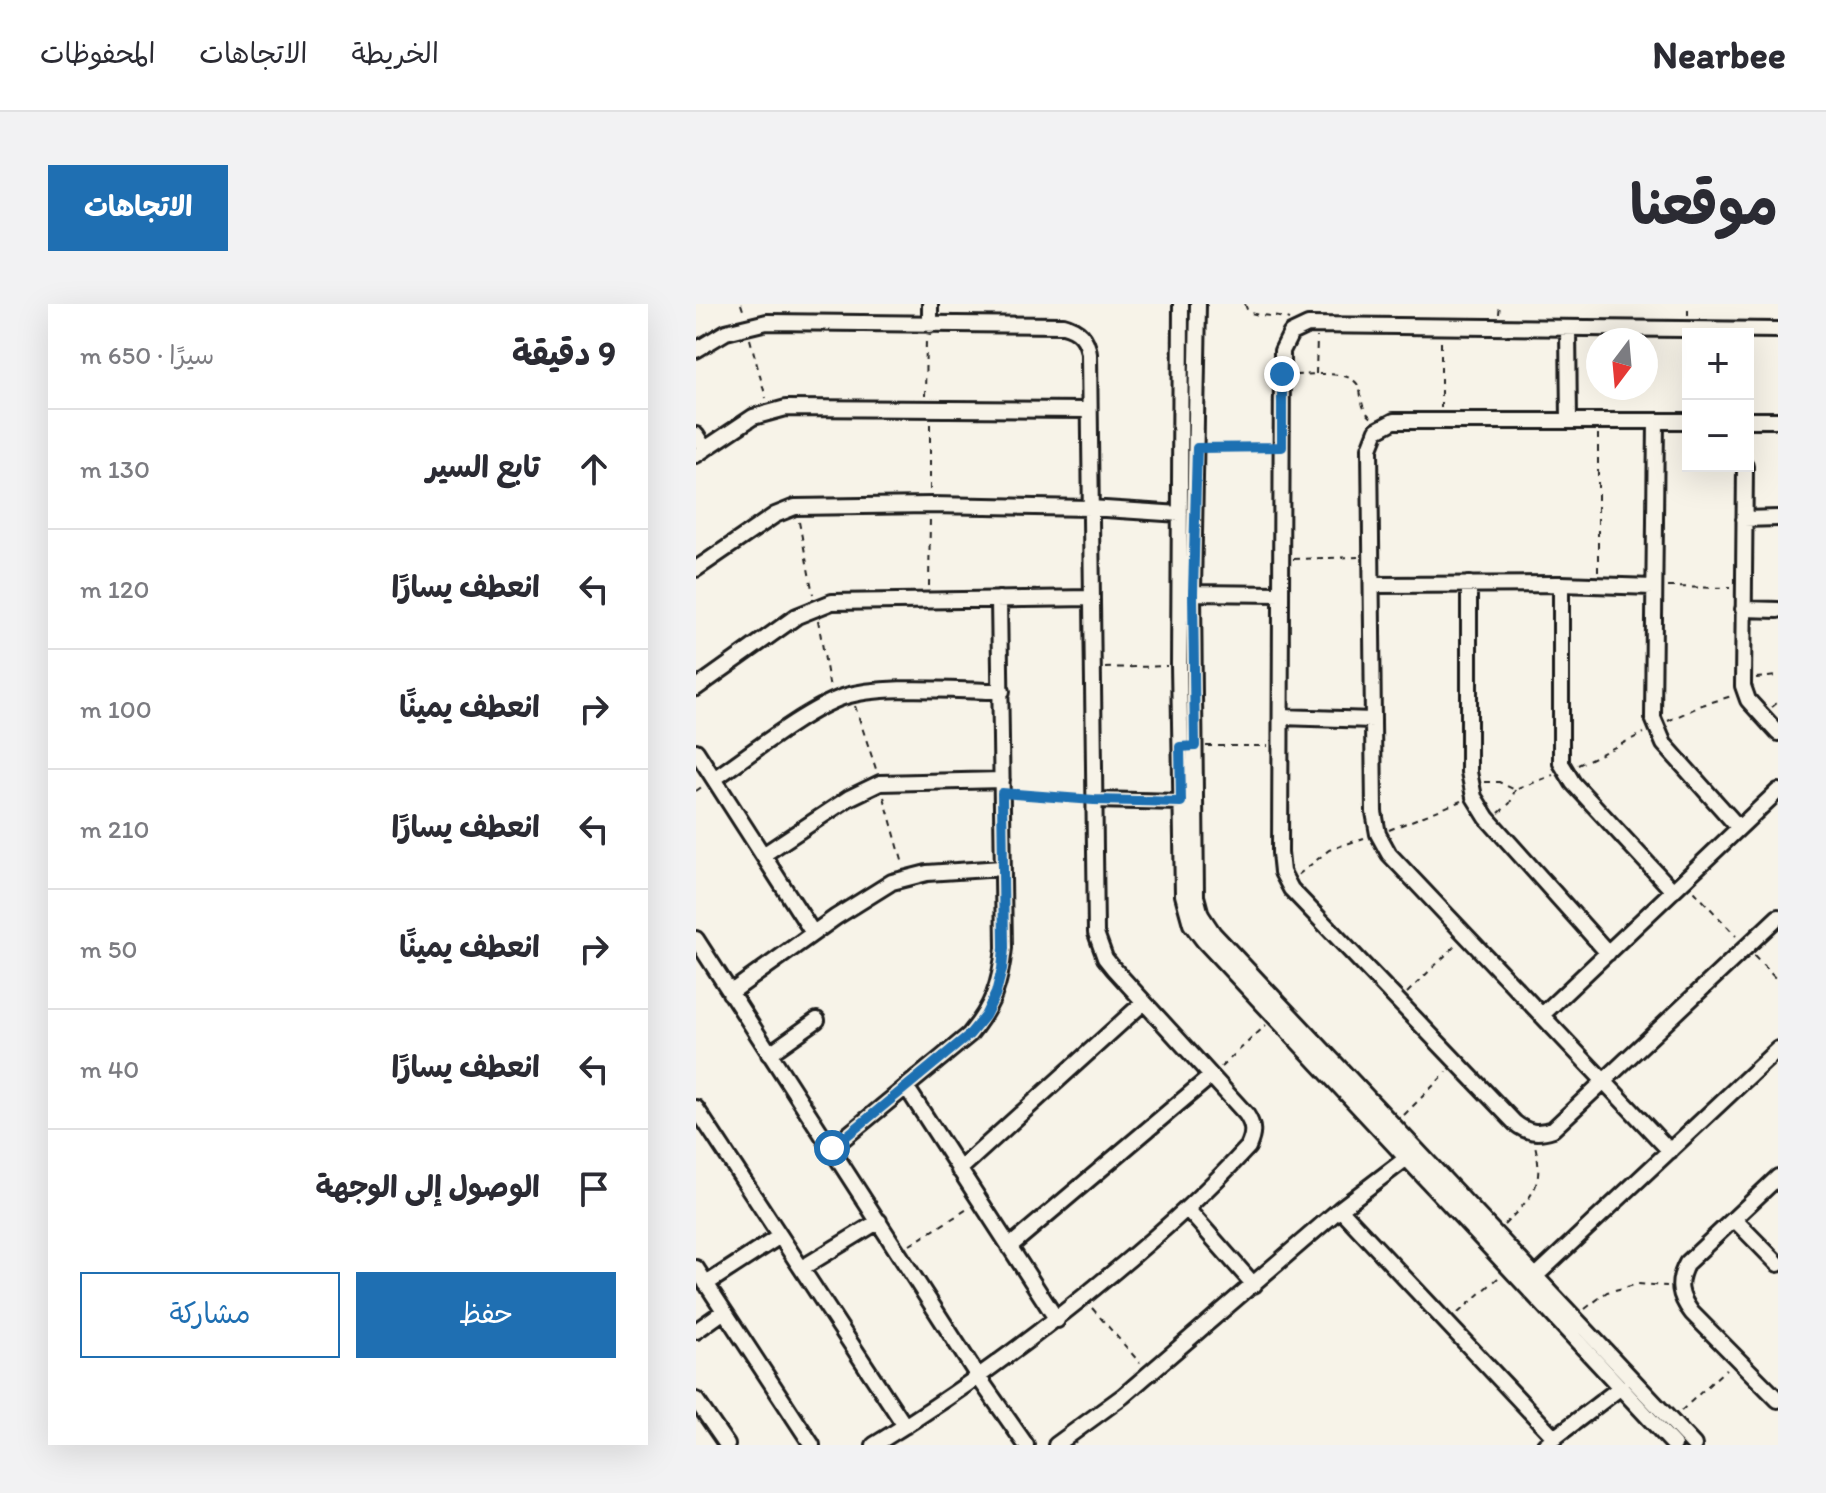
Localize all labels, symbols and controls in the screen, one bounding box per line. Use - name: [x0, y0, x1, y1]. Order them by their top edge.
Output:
- text: Nearbee: [1652, 32, 1786, 78]
- text: المحفوظات: [40, 36, 155, 70]
- text: الاتجاهات: [199, 36, 307, 70]
- text: الخريطة: [351, 36, 439, 70]
- button: الاتجاهات: [48, 165, 228, 251]
- text: موقعنا: [1630, 171, 1778, 238]
- north arrow: [1586, 328, 1658, 400]
- map controls: [1682, 328, 1754, 472]
- button: +: [1682, 328, 1754, 400]
- text: 9 دقيقة: [512, 333, 616, 374]
- text: سيرًا · 650 m: [80, 339, 214, 371]
- route end: [1264, 356, 1300, 392]
- button: −: [1682, 400, 1754, 472]
- icon: ahead: [572, 447, 616, 491]
- text: تابع السير: [426, 448, 540, 485]
- text: 130 m: [80, 453, 150, 485]
- icon: left: [572, 567, 616, 611]
- text: انعطف يسارًا: [391, 568, 540, 605]
- text: 120 m: [80, 573, 150, 605]
- icon: right: [572, 687, 616, 731]
- text: انعطف يمينًا: [399, 688, 540, 725]
- text: 100 m: [80, 693, 152, 725]
- icon: left: [572, 807, 616, 851]
- text: انعطف يسارًا: [391, 808, 540, 845]
- text: 210 m: [80, 813, 150, 845]
- icon: right: [572, 927, 616, 971]
- text: انعطف يمينًا: [399, 928, 540, 965]
- text: 50 m: [80, 933, 137, 965]
- icon: left: [572, 1047, 616, 1091]
- text: انعطف يسارًا: [391, 1048, 540, 1085]
- text: 40 m: [80, 1053, 139, 1085]
- route start: [814, 1130, 850, 1166]
- icon: arrive: [572, 1167, 616, 1211]
- text: الوصول إلى الوجهة: [316, 1168, 540, 1205]
- button: مشاركة: [80, 1272, 340, 1358]
- button: حفظ: [356, 1272, 616, 1358]

